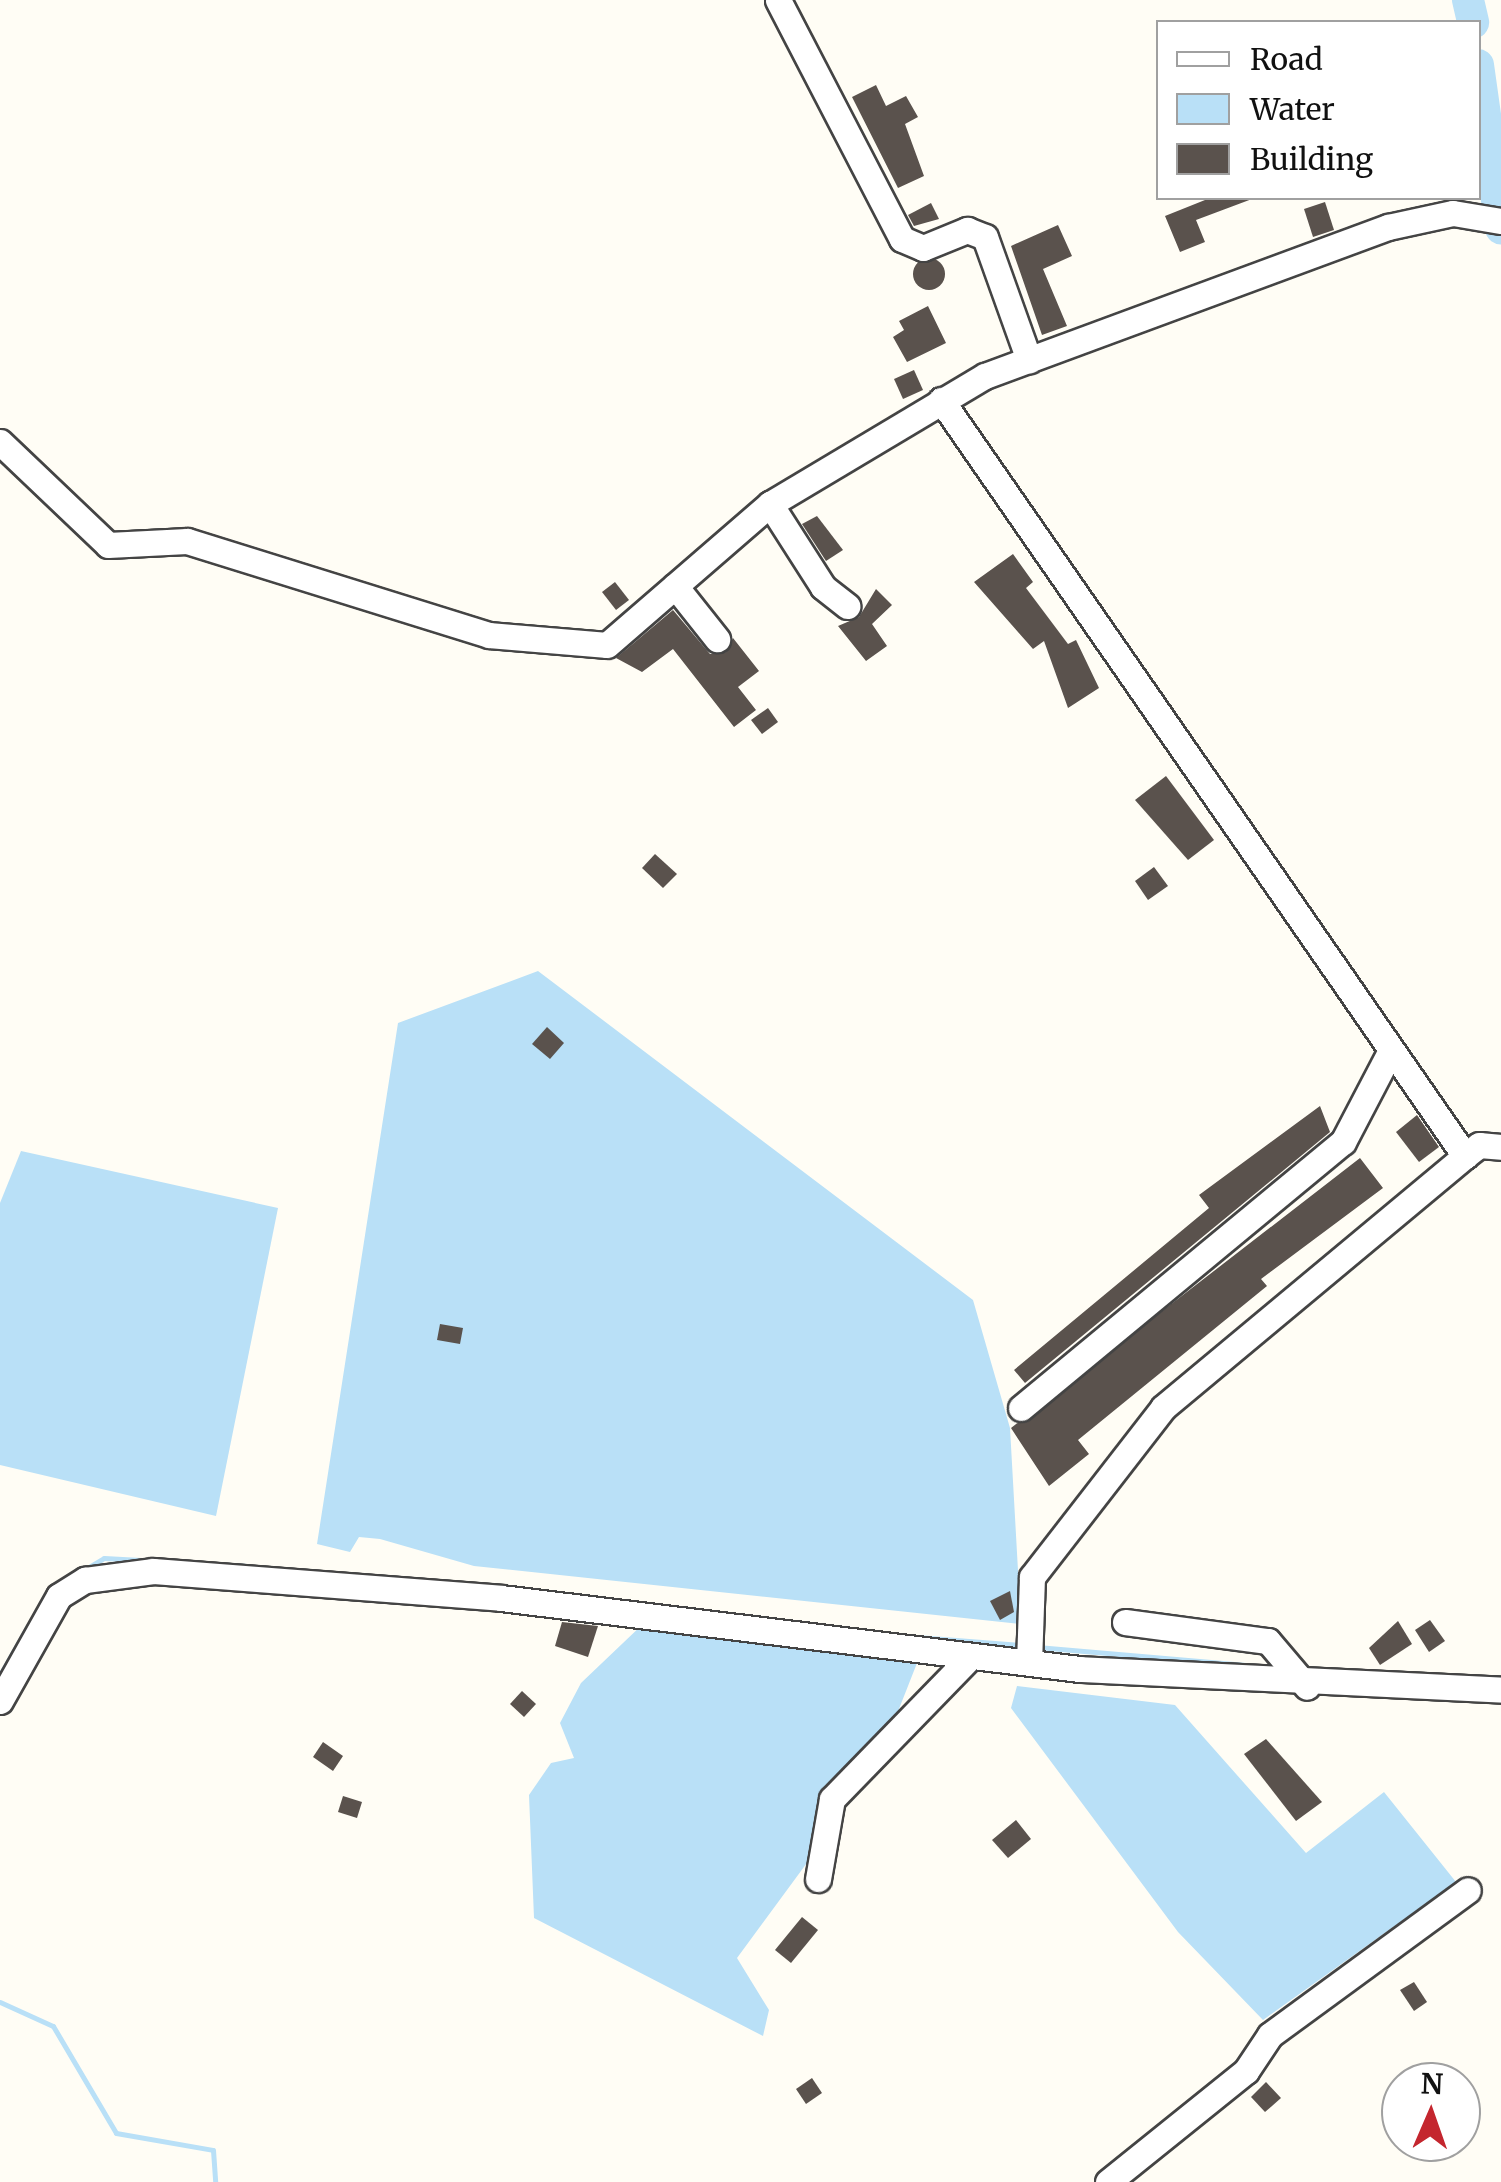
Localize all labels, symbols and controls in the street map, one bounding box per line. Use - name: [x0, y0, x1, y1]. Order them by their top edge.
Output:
- legend: [1156, 20, 1481, 200]
- text: Road: [1250, 40, 1323, 78]
- text: Water: [1250, 90, 1335, 128]
- text: Building: [1250, 140, 1373, 178]
- north arrow: [1381, 2062, 1481, 2162]
- text: N: [1420, 2066, 1444, 2102]

